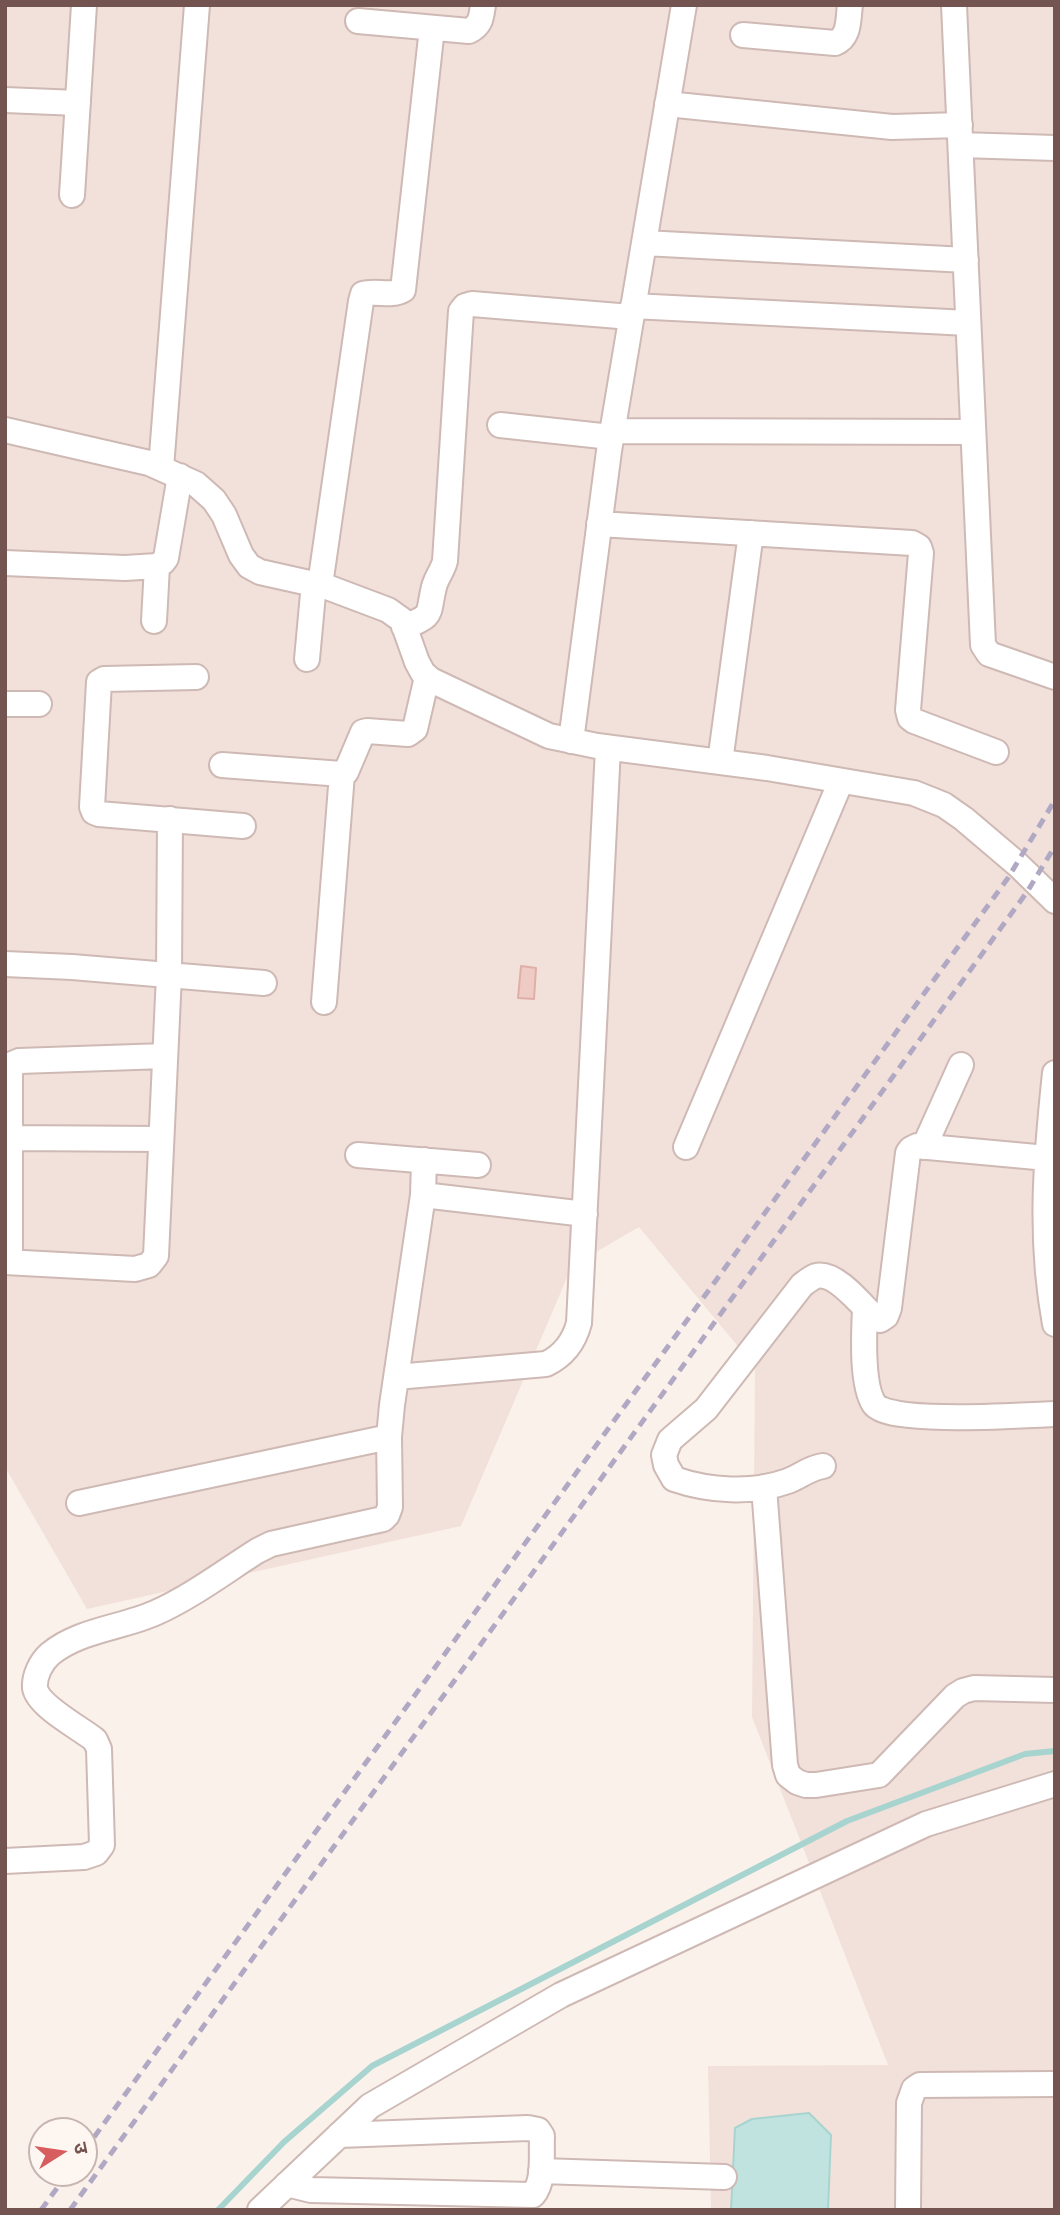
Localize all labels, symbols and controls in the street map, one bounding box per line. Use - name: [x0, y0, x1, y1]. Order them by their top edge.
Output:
- north arrow: [28, 2117, 98, 2187]
- text: उ: [70, 2140, 94, 2156]

